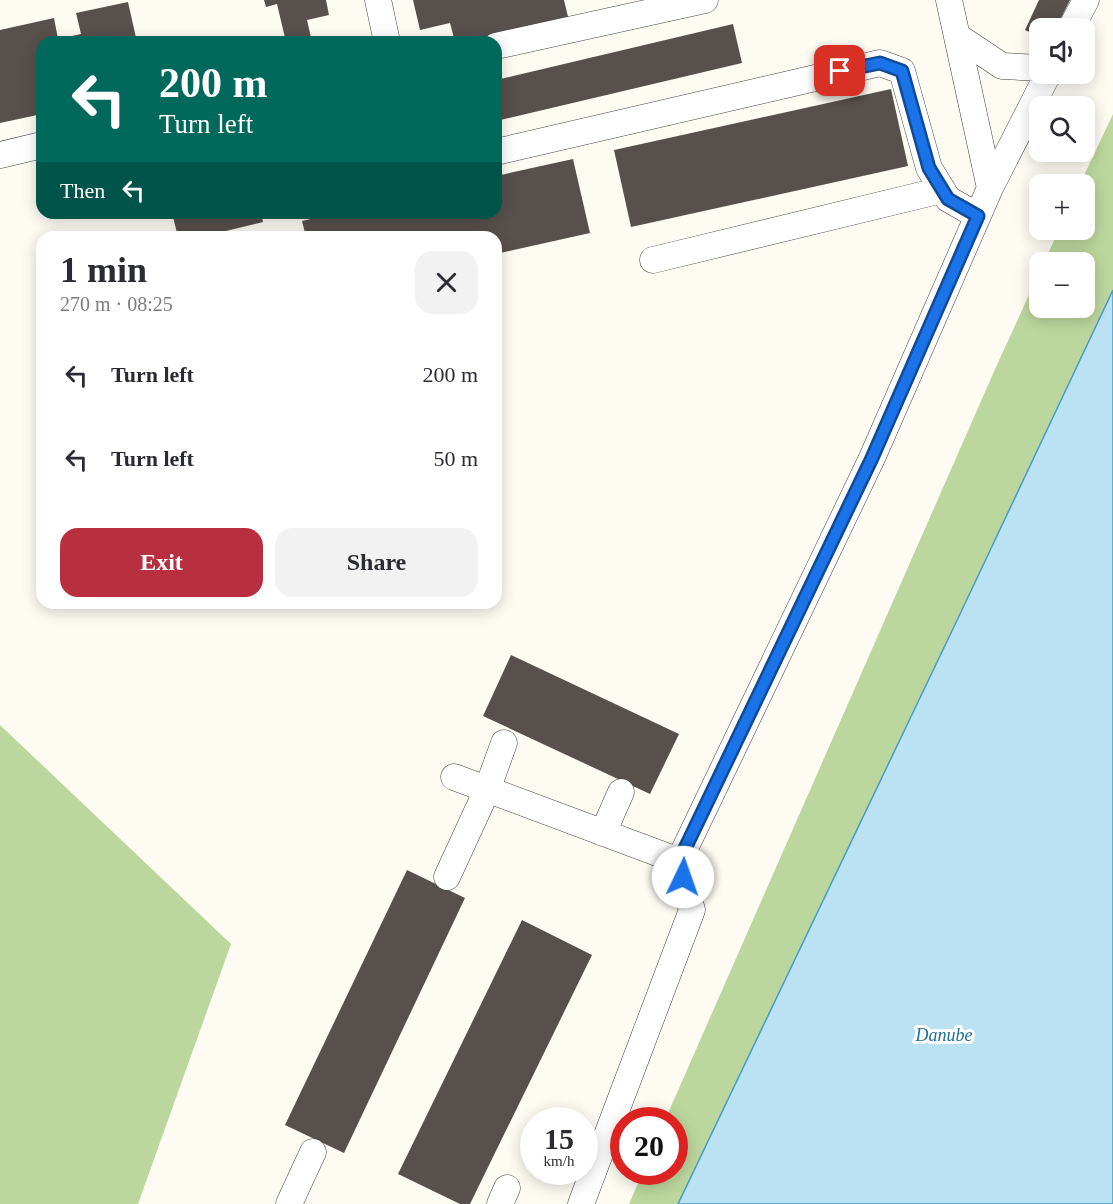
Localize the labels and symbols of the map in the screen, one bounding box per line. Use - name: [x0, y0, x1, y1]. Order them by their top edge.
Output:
- pin: [814, 45, 865, 96]
- position arrow: [651, 845, 715, 909]
- water label: Danube: [915, 1025, 973, 1045]
- speed limit sign: 20: [610, 1107, 688, 1185]

